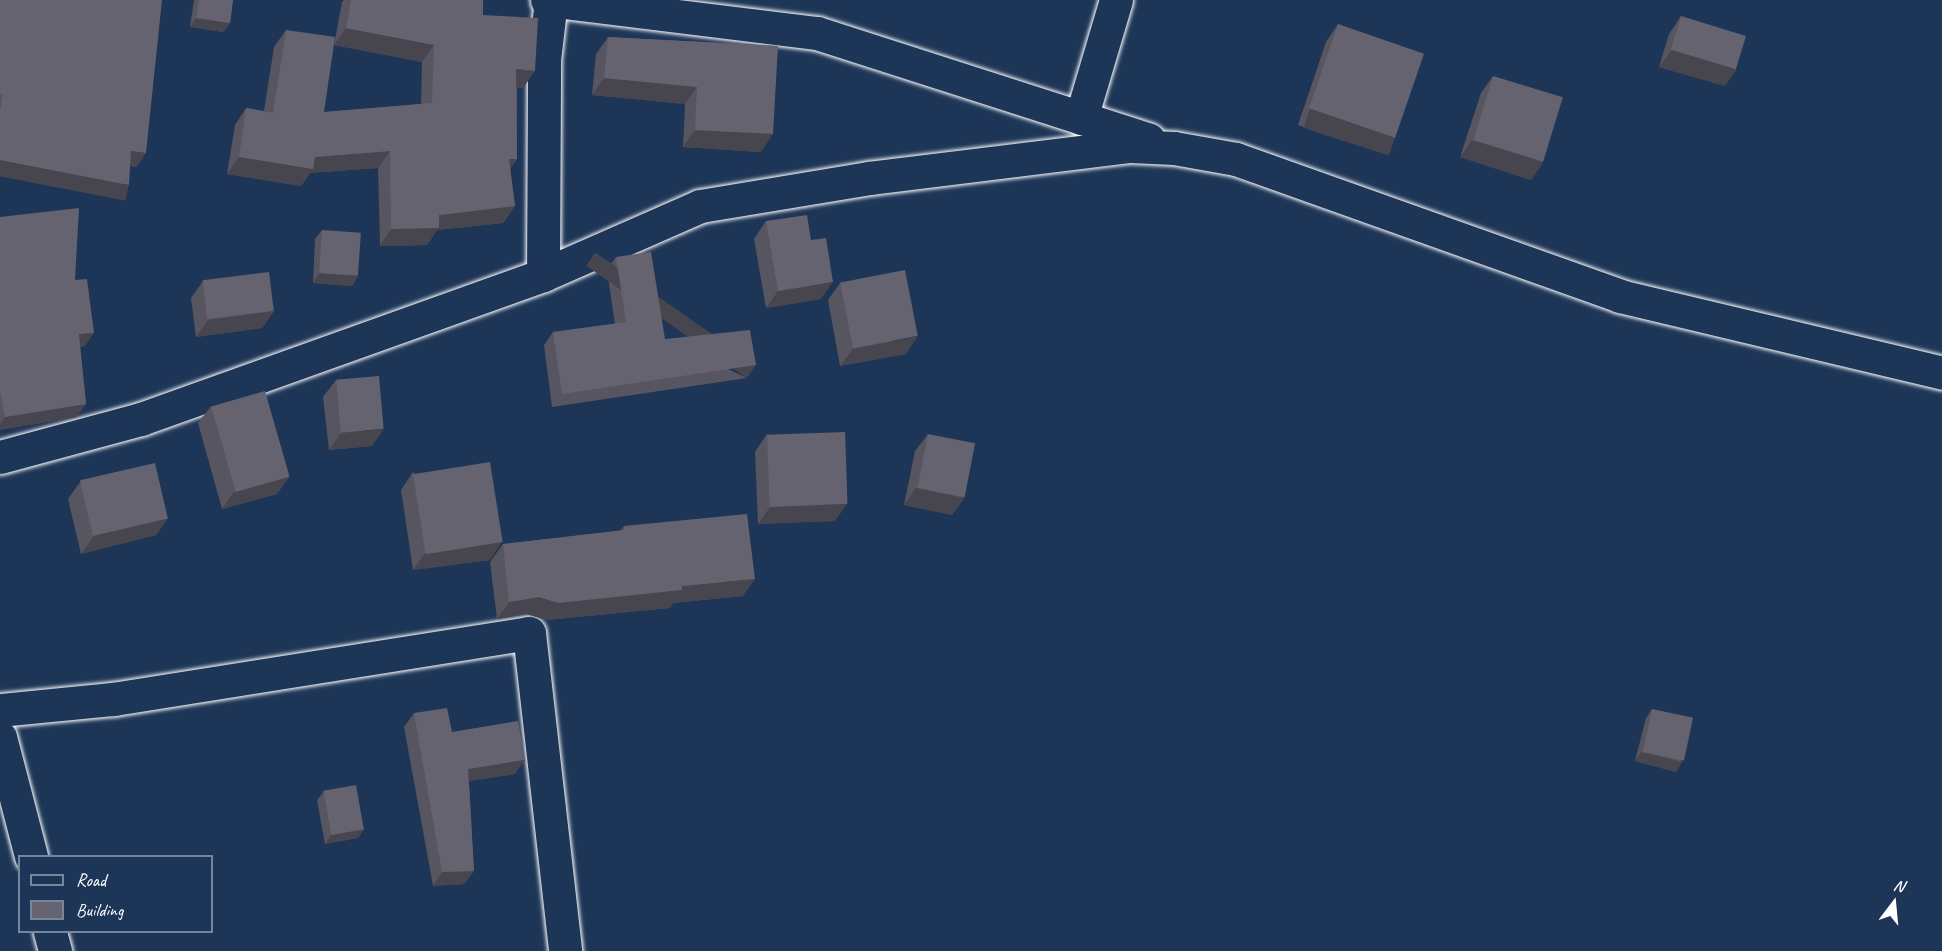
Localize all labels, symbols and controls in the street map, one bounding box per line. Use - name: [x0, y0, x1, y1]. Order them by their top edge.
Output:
- legend: [18, 855, 213, 933]
- text: Road: [76, 869, 106, 891]
- north arrow: [1864, 873, 1924, 933]
- text: N: [1891, 875, 1906, 897]
- text: Building: [76, 899, 123, 921]

